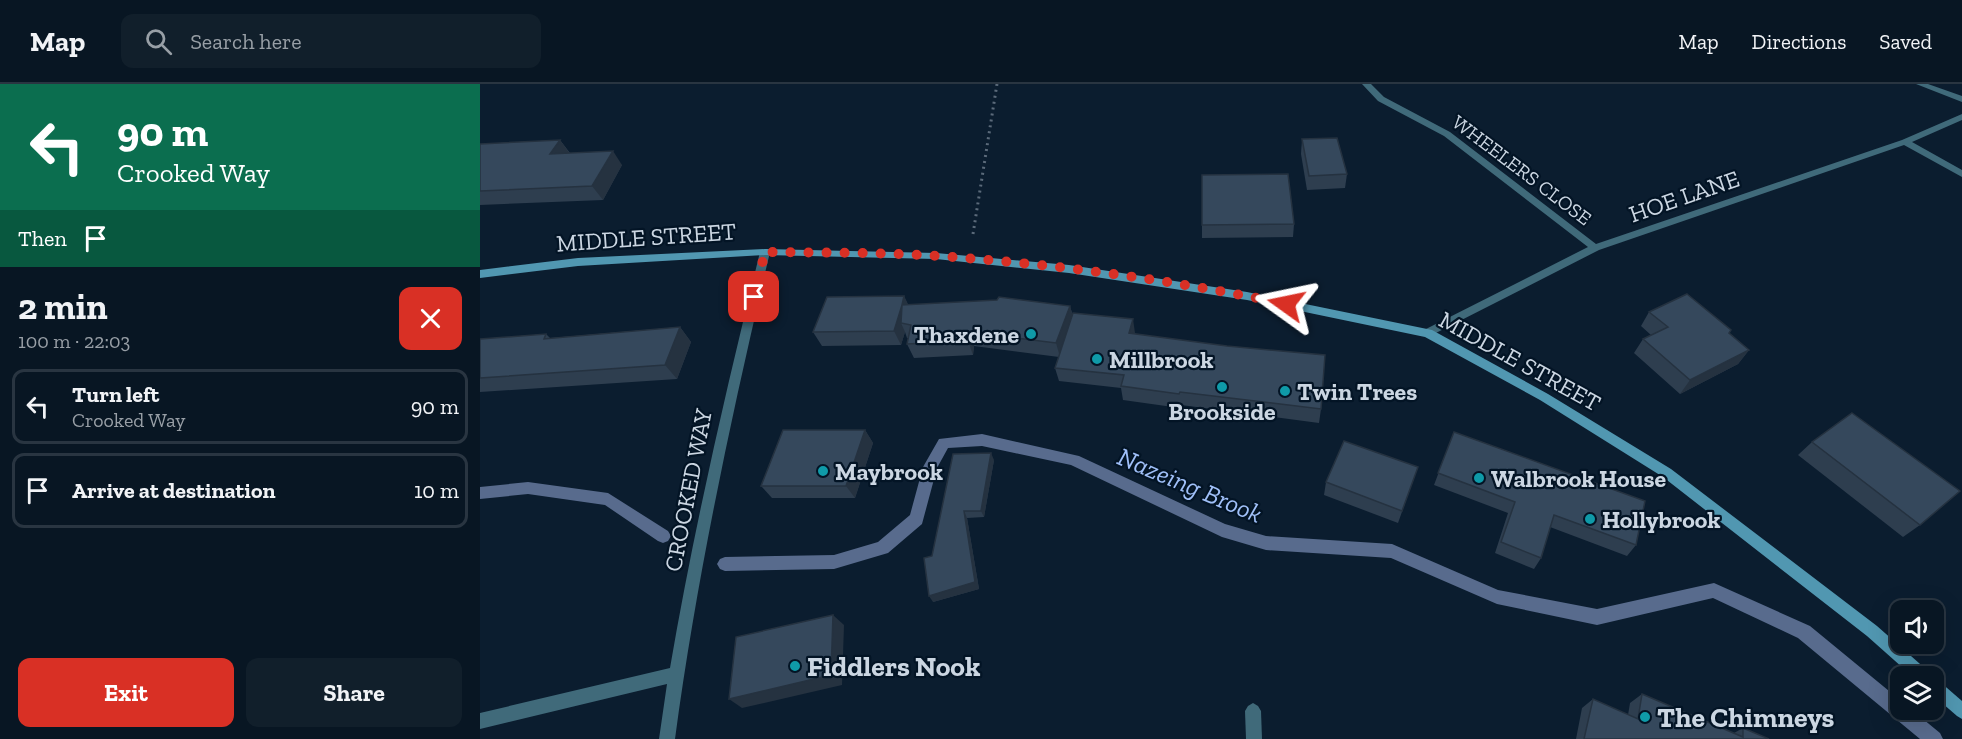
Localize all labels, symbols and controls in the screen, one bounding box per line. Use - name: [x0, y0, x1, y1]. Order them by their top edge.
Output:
- search box: [121, 14, 541, 68]
- text: Map: [30, 25, 85, 58]
- icon: search: [142, 25, 175, 58]
- text: Search here: [190, 28, 302, 55]
- text: Map: [1679, 29, 1719, 54]
- text: Directions: [1752, 29, 1846, 54]
- text: Saved: [1879, 29, 1932, 54]
- text: 90 m: [117, 106, 208, 157]
- icon: left: [18, 108, 96, 186]
- street label: WHEELERS CLOSE: [1448, 110, 1596, 230]
- text: Crooked Way: [117, 157, 270, 189]
- street label: HOE LANE: [1625, 164, 1743, 228]
- street label: MIDDLE STREET: [555, 216, 737, 258]
- icon: arrive: [79, 222, 112, 255]
- text: Then: [18, 225, 67, 252]
- pin: [728, 271, 779, 322]
- position arrow: [1254, 272, 1318, 336]
- icon: arrive: [737, 280, 770, 313]
- text: 2 min: [18, 285, 108, 328]
- button: close: [399, 287, 462, 350]
- street label: MIDDLE STREET: [1434, 305, 1606, 417]
- place label: Thaxdene: [913, 320, 1019, 349]
- marker: Thaxdene: [1024, 327, 1038, 341]
- text: 100 m · 22:03: [18, 329, 130, 353]
- place label: Millbrook: [1109, 345, 1213, 374]
- marker: Millbrook: [1090, 352, 1104, 366]
- place label: Twin Trees: [1297, 377, 1417, 406]
- marker: Brookside: [1215, 380, 1229, 394]
- text: Turn left: [72, 381, 159, 408]
- marker: Twin Trees: [1278, 384, 1292, 398]
- icon: left: [21, 390, 54, 423]
- text: 90 m: [411, 393, 459, 420]
- place label: Brookside: [1168, 397, 1276, 426]
- street label: CROOKED WAY: [658, 406, 718, 574]
- text: Crooked Way: [72, 408, 185, 432]
- water label: Nazeing Brook: [1113, 440, 1267, 530]
- place label: Maybrook: [835, 457, 943, 486]
- marker: Maybrook: [816, 464, 830, 478]
- place label: Walbrook House: [1491, 464, 1667, 493]
- marker: Walbrook House: [1472, 471, 1486, 485]
- icon: arrive: [21, 474, 54, 507]
- text: Arrive at destination: [72, 477, 275, 504]
- text: 10 m: [414, 477, 459, 504]
- place label: Hollybrook: [1602, 505, 1721, 534]
- marker: Hollybrook: [1583, 512, 1597, 526]
- map controls: [1890, 600, 1944, 720]
- button: sound: [1890, 600, 1944, 654]
- place label: Fiddlers Nook: [807, 650, 981, 683]
- button: Exit: [18, 658, 234, 727]
- button: Share: [246, 658, 462, 727]
- marker: Fiddlers Nook: [788, 659, 802, 673]
- button: layers: [1890, 666, 1944, 720]
- place label: The Chimneys: [1657, 701, 1835, 734]
- marker: The Chimneys: [1638, 710, 1652, 724]

